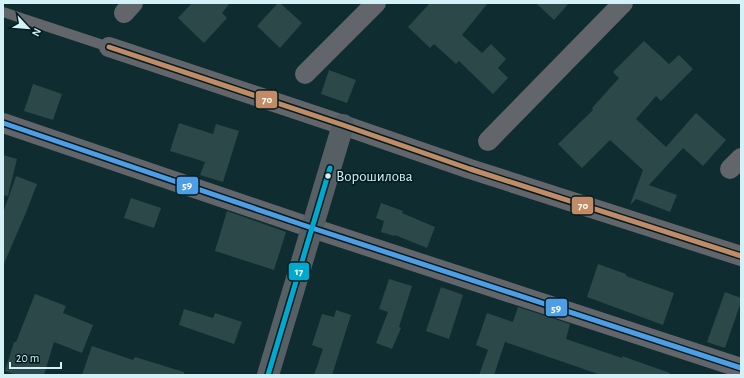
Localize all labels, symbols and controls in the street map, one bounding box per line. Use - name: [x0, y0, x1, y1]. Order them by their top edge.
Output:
- north arrow: [8, 8, 48, 48]
- text: N: [30, 26, 43, 38]
- line badge: 70: [255, 90, 278, 109]
- text: 70: [262, 94, 273, 105]
- place label: Ворошилова: [336, 169, 413, 184]
- marker: Ворошилова: [323, 171, 333, 181]
- line badge: 59: [176, 176, 199, 195]
- text: 59: [182, 180, 192, 191]
- line badge: 70: [571, 196, 594, 215]
- text: 70: [578, 200, 589, 211]
- line badge: 17: [288, 262, 310, 281]
- text: 17: [295, 266, 304, 277]
- line badge: 59: [545, 298, 568, 317]
- text: 59: [551, 303, 561, 314]
- scale bar: [10, 344, 61, 370]
- text: 20 m: [16, 352, 39, 364]

